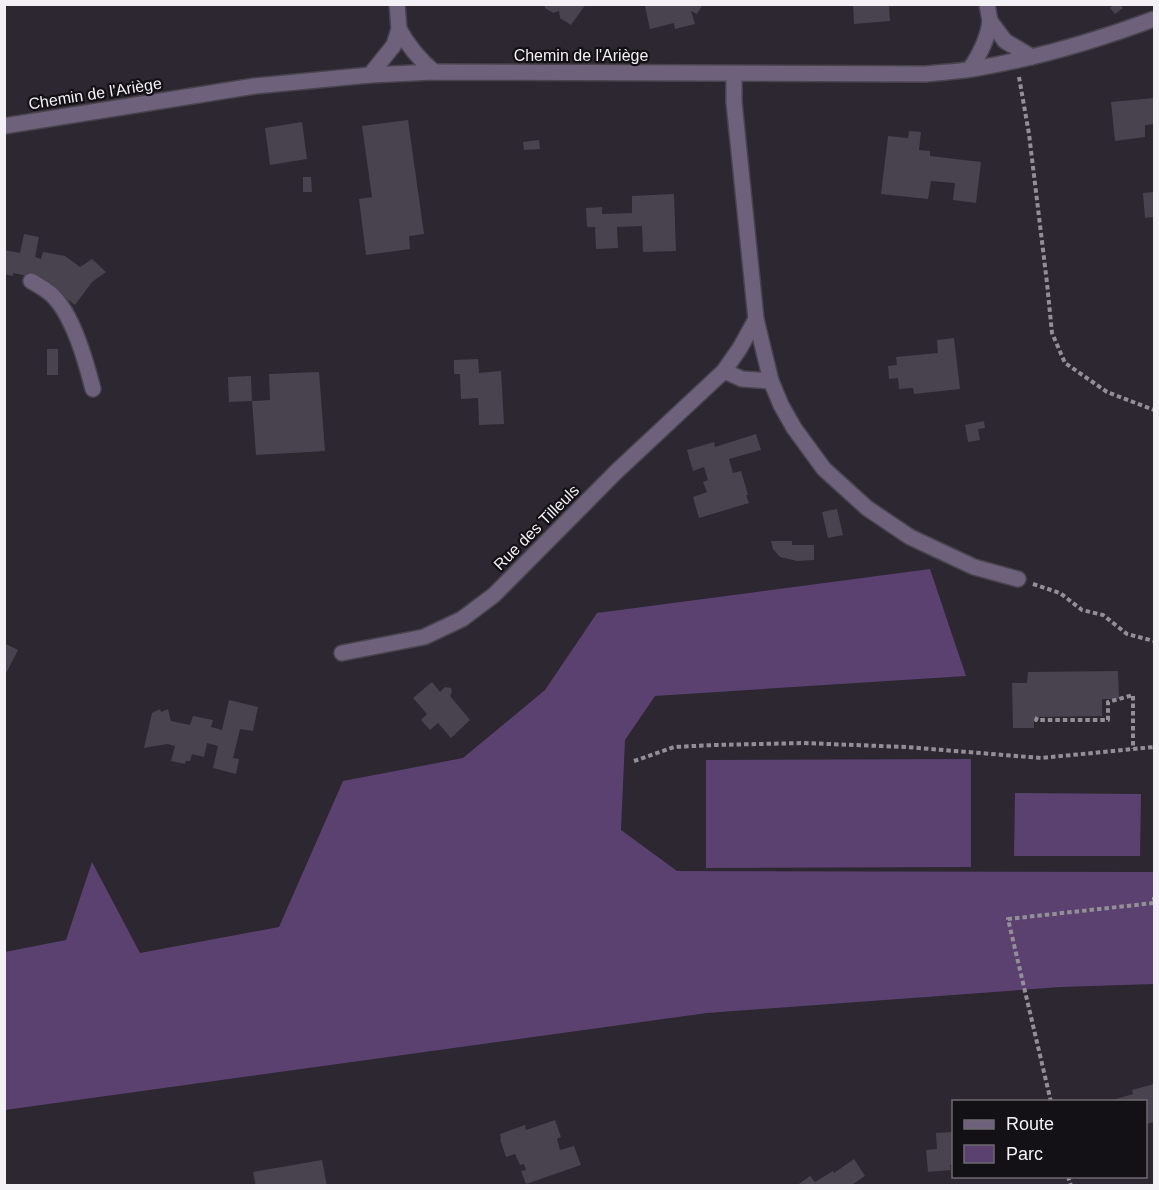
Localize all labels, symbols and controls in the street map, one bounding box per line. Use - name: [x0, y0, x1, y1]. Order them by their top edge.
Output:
- street label: Chemin de l'Ariège: [514, 47, 648, 64]
- street label: Chemin de l'Ariège: [27, 75, 163, 112]
- street label: Rue des Tilleuls: [490, 481, 582, 573]
- legend: [952, 1100, 1147, 1178]
- text: Route: [1006, 1114, 1054, 1134]
- text: Parc: [1006, 1144, 1043, 1164]

